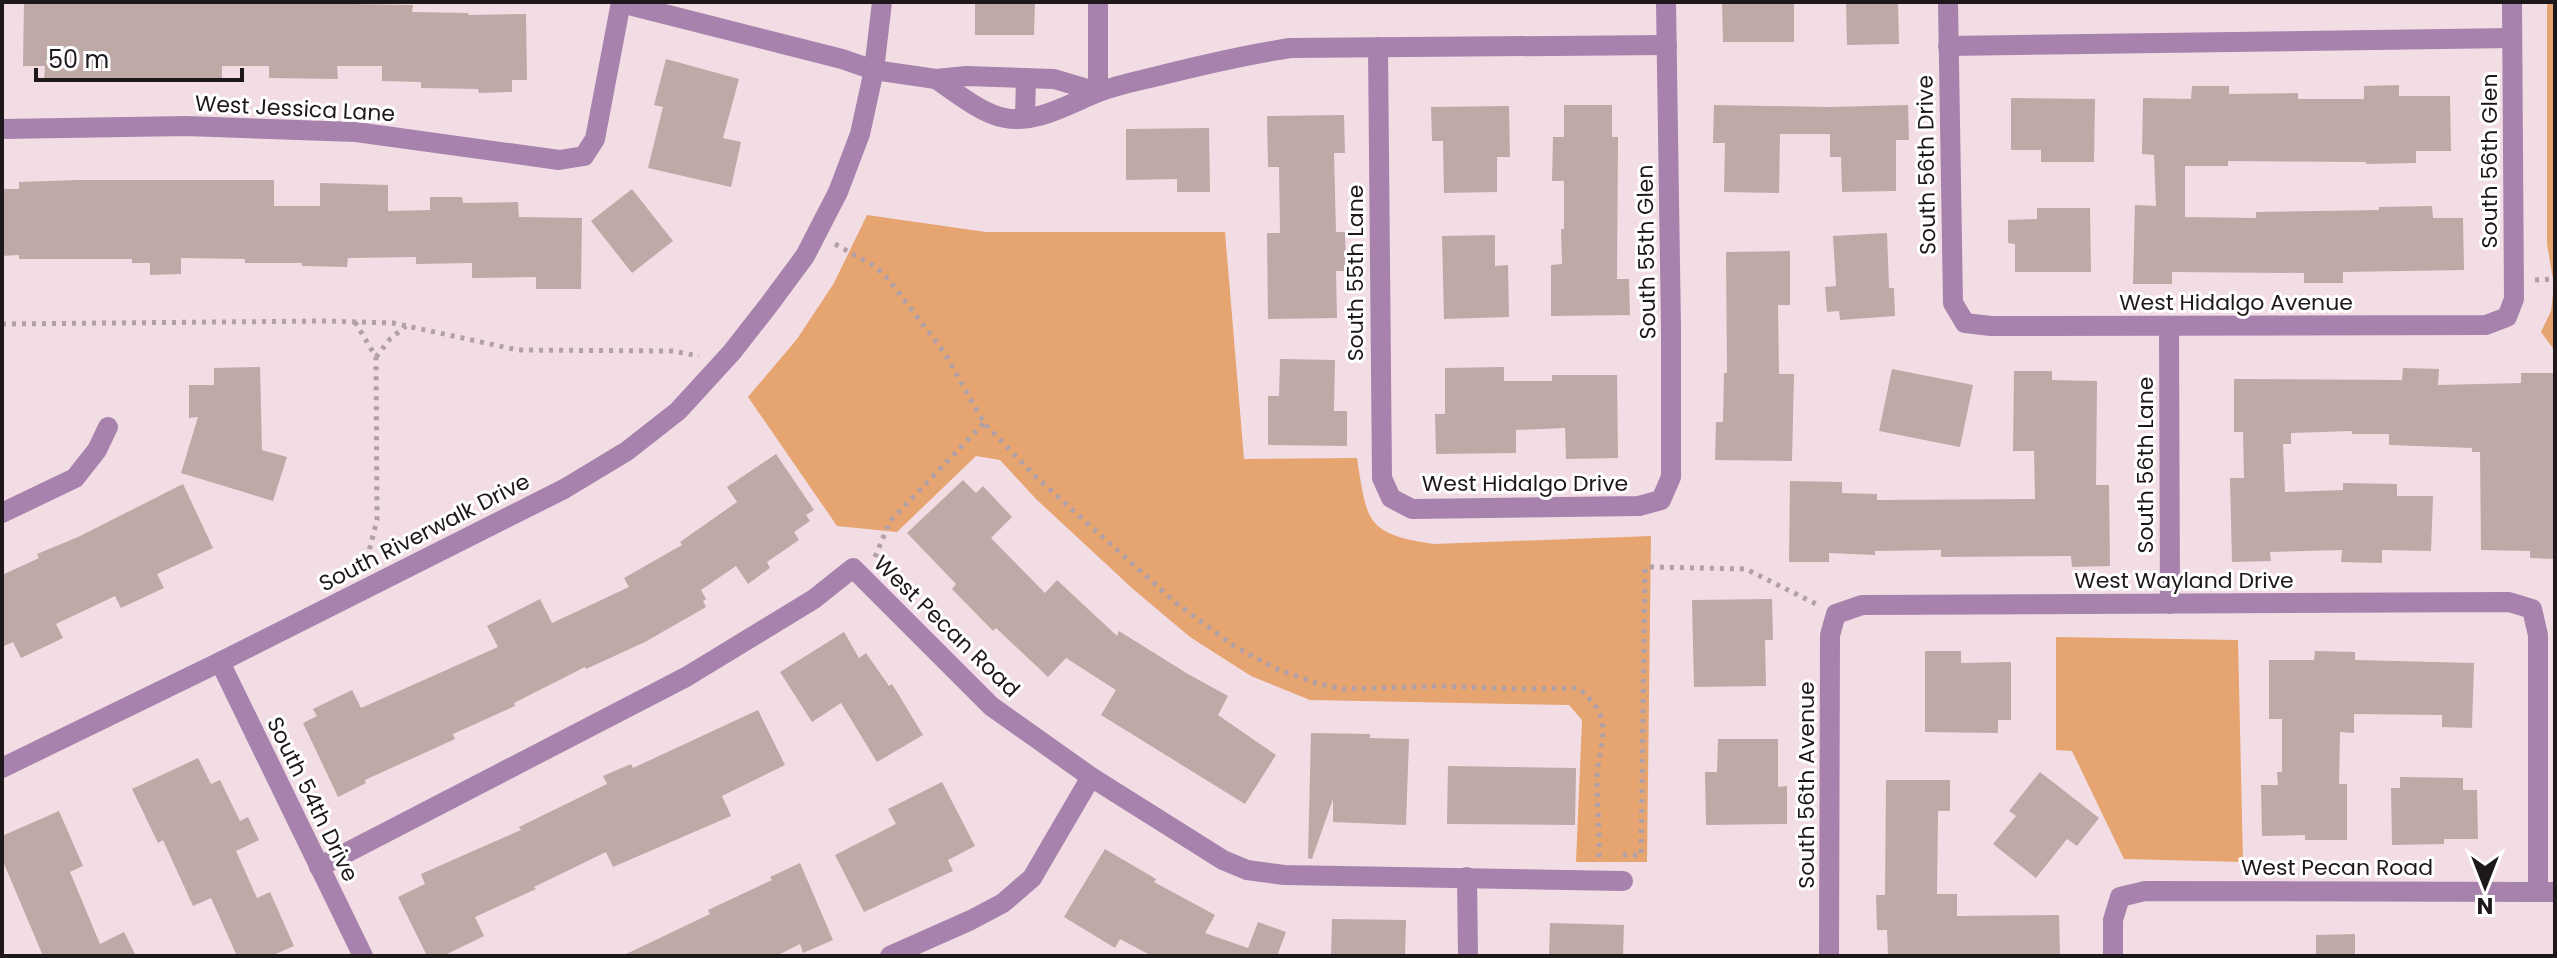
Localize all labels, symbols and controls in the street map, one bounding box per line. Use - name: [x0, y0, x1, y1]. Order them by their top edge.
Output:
- scale bar: [36, 32, 242, 82]
- text: 50 m: [48, 43, 109, 76]
- street label: South 56th Glen: [2474, 73, 2505, 249]
- street label: South 56th Drive: [1909, 75, 1944, 255]
- street label: West Jessica Lane: [194, 88, 396, 129]
- street label: South 55th Glen: [1629, 164, 1664, 340]
- street label: South 55th Lane: [1340, 185, 1371, 361]
- street label: West Hidalgo Avenue: [2119, 287, 2353, 318]
- street label: South 56th Lane: [2130, 377, 2161, 553]
- street label: South Riverwalk Drive: [314, 466, 535, 599]
- street label: West Hidalgo Drive: [1422, 468, 1628, 499]
- street label: West Pecan Road: [867, 548, 1027, 704]
- street label: West Wayland Drive: [2074, 565, 2294, 596]
- street label: South 56th Avenue: [1791, 681, 1822, 889]
- street label: South 54th Drive: [259, 712, 366, 887]
- north arrow: [2445, 846, 2525, 926]
- street label: West Pecan Road: [2241, 852, 2433, 883]
- text: N: [2477, 890, 2493, 921]

